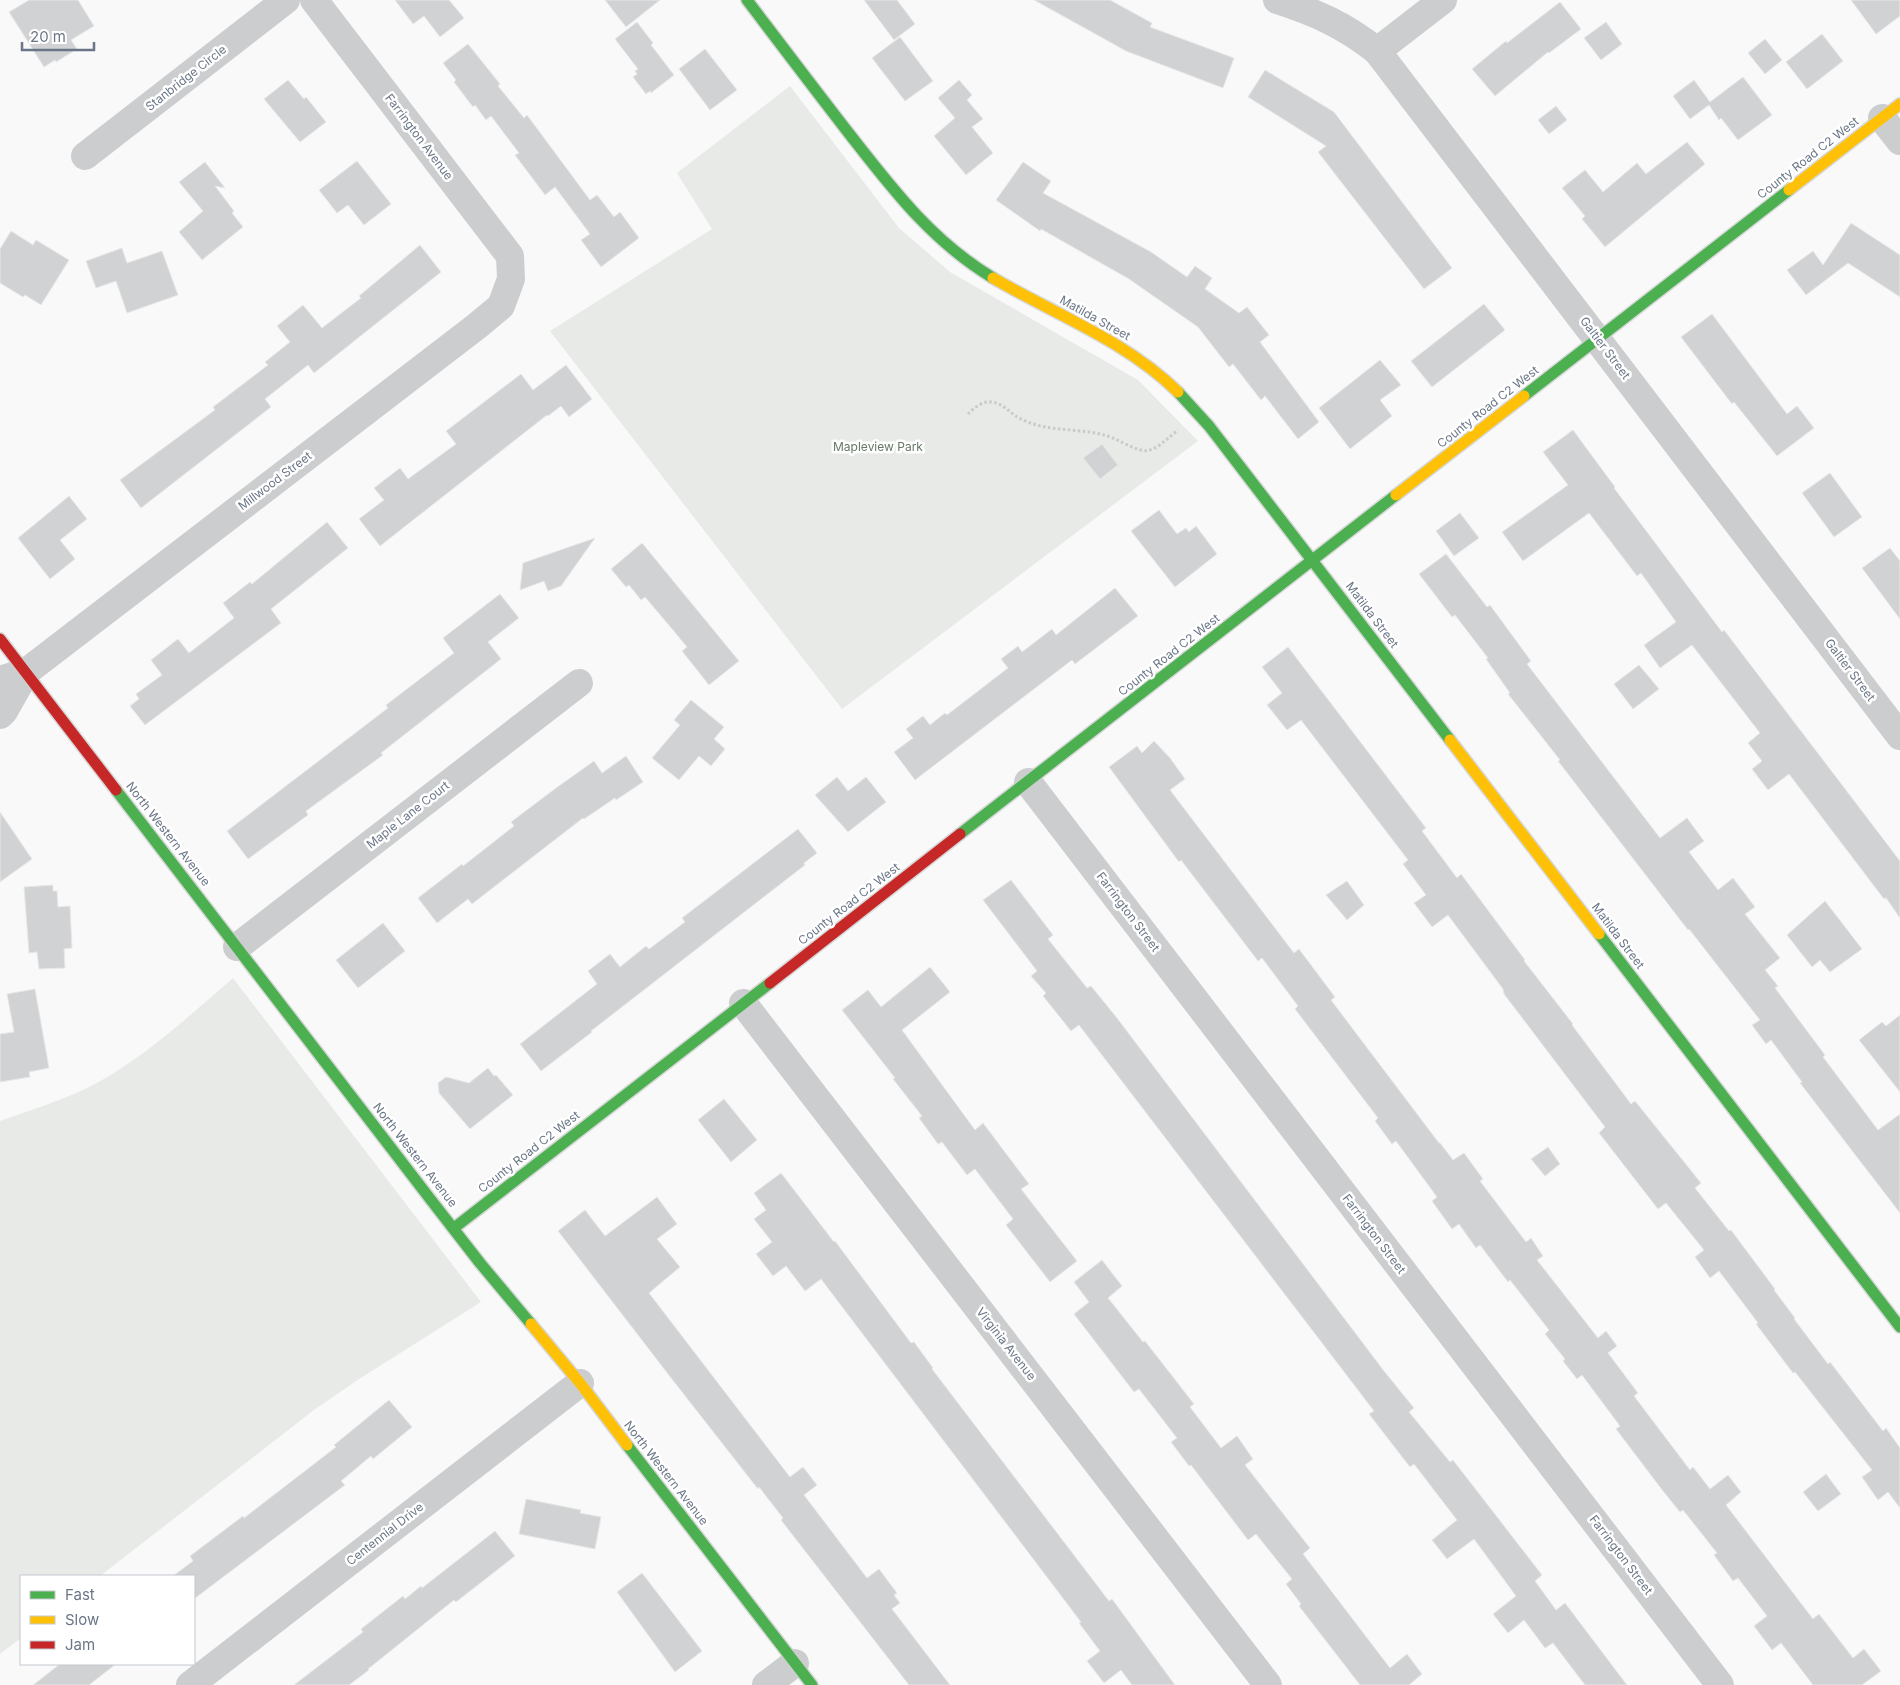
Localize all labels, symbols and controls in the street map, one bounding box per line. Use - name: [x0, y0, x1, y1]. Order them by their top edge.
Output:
- scale bar: [22, 20, 95, 52]
- text: 20 m: [30, 27, 66, 46]
- street label: Stanbridge Circle: [142, 41, 229, 114]
- street label: Farrington Avenue: [382, 91, 457, 183]
- street label: County Road C2 West: [1754, 113, 1861, 202]
- street label: Matilda Street: [1057, 292, 1133, 343]
- street label: Galtier Street: [1577, 313, 1634, 382]
- street label: County Road C2 West: [1434, 362, 1541, 451]
- park label: Mapleview Park: [833, 439, 923, 454]
- street label: Millwood Street: [235, 448, 314, 513]
- street label: Matilda Street: [1343, 579, 1402, 651]
- street label: County Road C2 West: [1115, 610, 1222, 699]
- street label: Galtier Street: [1822, 635, 1879, 704]
- street label: Maple Lane Court: [363, 778, 452, 852]
- street label: North Western Avenue: [123, 779, 214, 889]
- street label: County Road C2 West: [795, 859, 902, 948]
- street label: Farrington Street: [1094, 869, 1163, 954]
- street label: Matilda Street: [1589, 900, 1648, 972]
- street label: North Western Avenue: [370, 1100, 461, 1210]
- street label: County Road C2 West: [475, 1107, 582, 1196]
- street label: Farrington Street: [1340, 1191, 1409, 1276]
- street label: Virginia Avenue: [973, 1304, 1039, 1383]
- street label: North Western Avenue: [621, 1418, 712, 1528]
- street label: Centennial Drive: [343, 1499, 426, 1568]
- street label: Farrington Street: [1587, 1512, 1656, 1597]
- legend: [20, 1575, 195, 1665]
- text: Fast: [65, 1585, 95, 1604]
- text: Slow: [65, 1610, 99, 1629]
- text: Jam: [65, 1635, 95, 1654]

